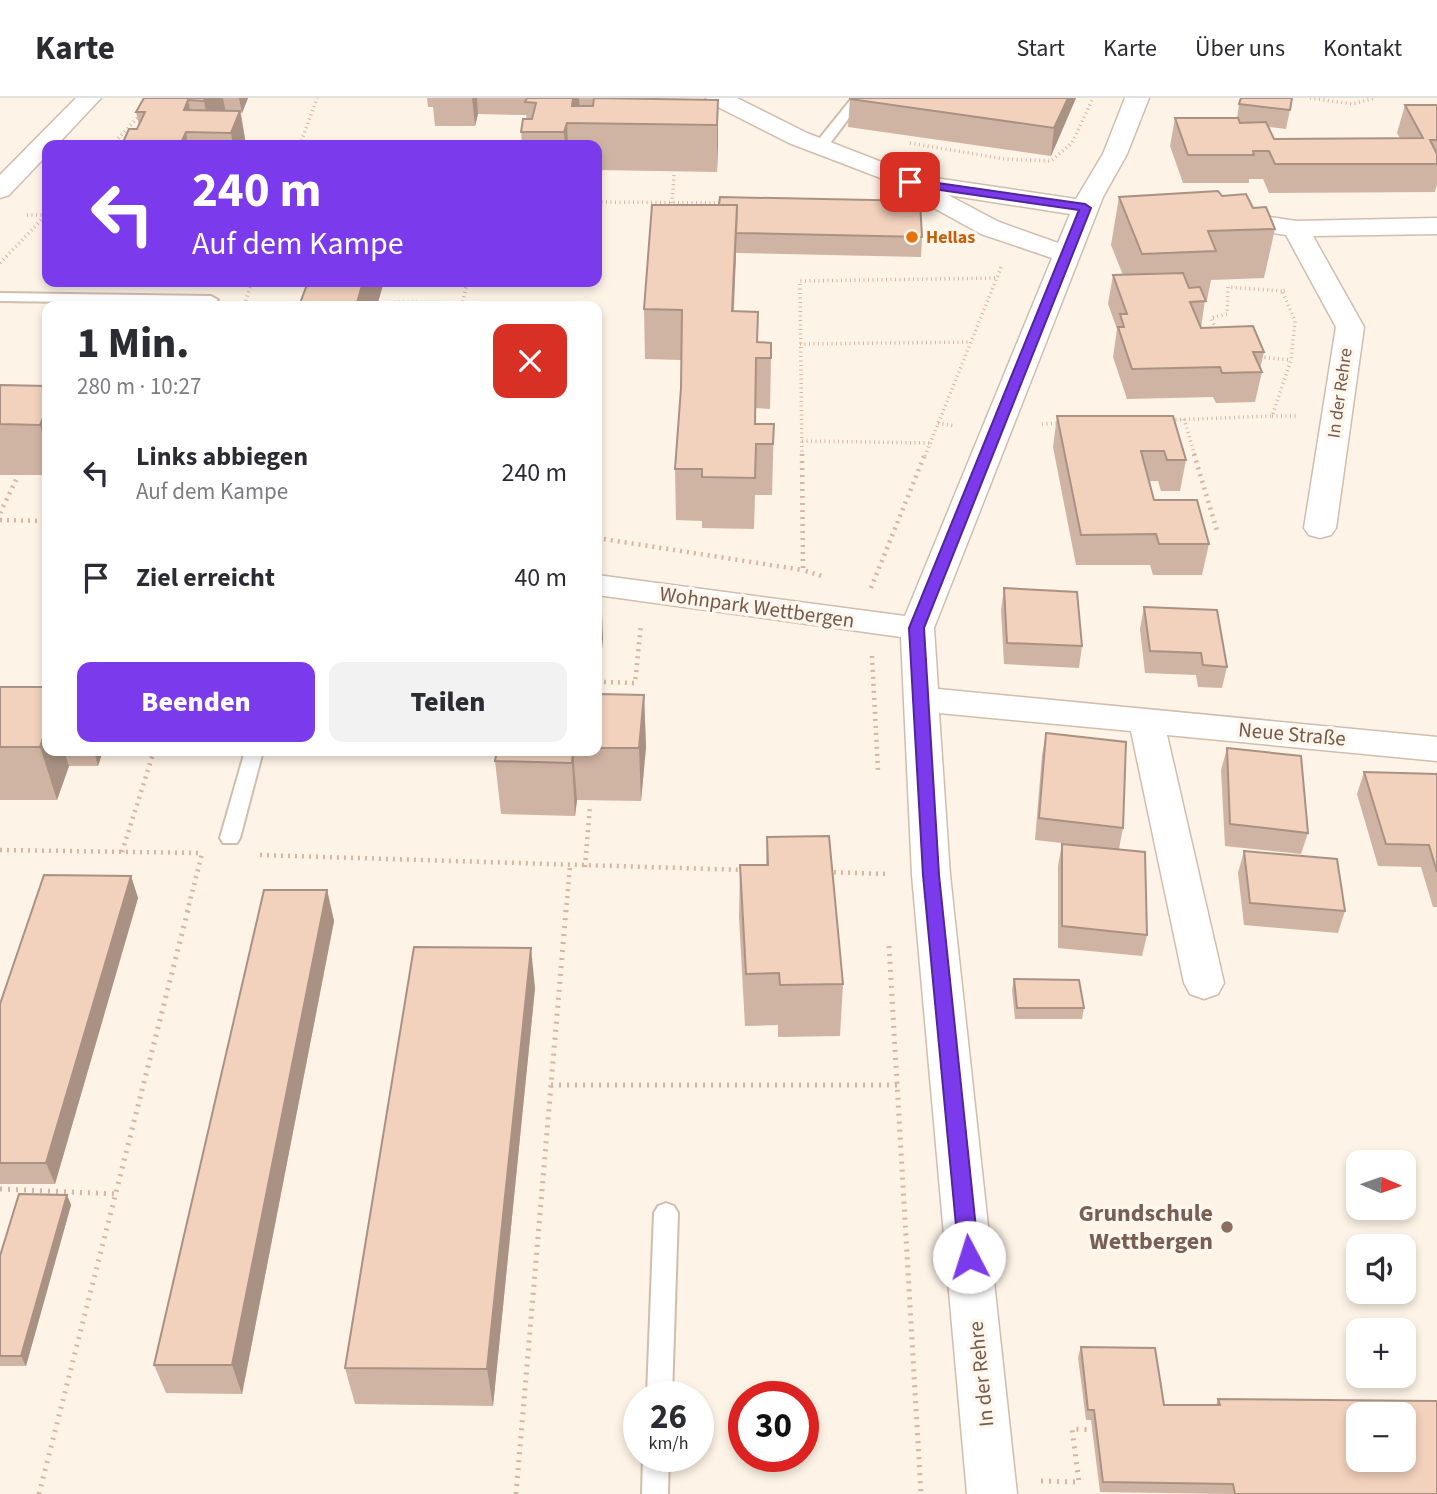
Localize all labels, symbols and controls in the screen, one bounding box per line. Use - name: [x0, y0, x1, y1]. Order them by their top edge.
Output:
- text: Karte: [35, 25, 115, 72]
- text: Start: [1017, 31, 1065, 66]
- text: Karte: [1103, 31, 1157, 66]
- text: Über uns: [1195, 31, 1285, 66]
- text: Kontakt: [1323, 31, 1402, 66]
- pin: [880, 152, 940, 212]
- text: 240 m: [192, 156, 321, 226]
- icon: arrive: [891, 163, 929, 201]
- icon: left: [77, 168, 168, 259]
- text: Auf dem Kampe: [192, 221, 404, 267]
- place label: Hellas: [926, 225, 975, 250]
- marker: Hellas: [904, 229, 920, 245]
- text: 1 Min.: [77, 314, 189, 374]
- button: close: [493, 324, 567, 398]
- street label: In der Rehre: [1321, 346, 1359, 440]
- text: 280 m · 10:27: [77, 370, 201, 403]
- text: Links abbiegen: [136, 438, 308, 475]
- icon: left: [77, 454, 115, 492]
- text: 240 m: [501, 454, 567, 491]
- text: Auf dem Kampe: [136, 475, 288, 508]
- icon: arrive: [77, 559, 115, 597]
- text: Ziel erreicht: [136, 559, 275, 596]
- text: 40 m: [514, 559, 567, 596]
- street label: Wohnpark Wettbergen: [658, 578, 856, 636]
- button: Beenden: [77, 662, 315, 742]
- button: Teilen: [329, 662, 567, 742]
- street label: Neue Straße: [1237, 714, 1347, 754]
- north arrow: [1346, 1150, 1416, 1220]
- map controls: [1346, 1150, 1416, 1472]
- place label: Grundschule Wettbergen: [1079, 1196, 1213, 1259]
- marker: Grundschule Wettbergen: [1219, 1219, 1235, 1235]
- position arrow: [932, 1220, 1006, 1294]
- button: sound: [1346, 1234, 1416, 1304]
- button: +: [1346, 1318, 1416, 1388]
- street label: In der Rehre: [961, 1320, 1001, 1428]
- speed limit sign: 30: [728, 1381, 819, 1472]
- text: 26: [650, 1392, 687, 1442]
- button: −: [1346, 1402, 1416, 1472]
- text: km/h: [649, 1431, 688, 1456]

